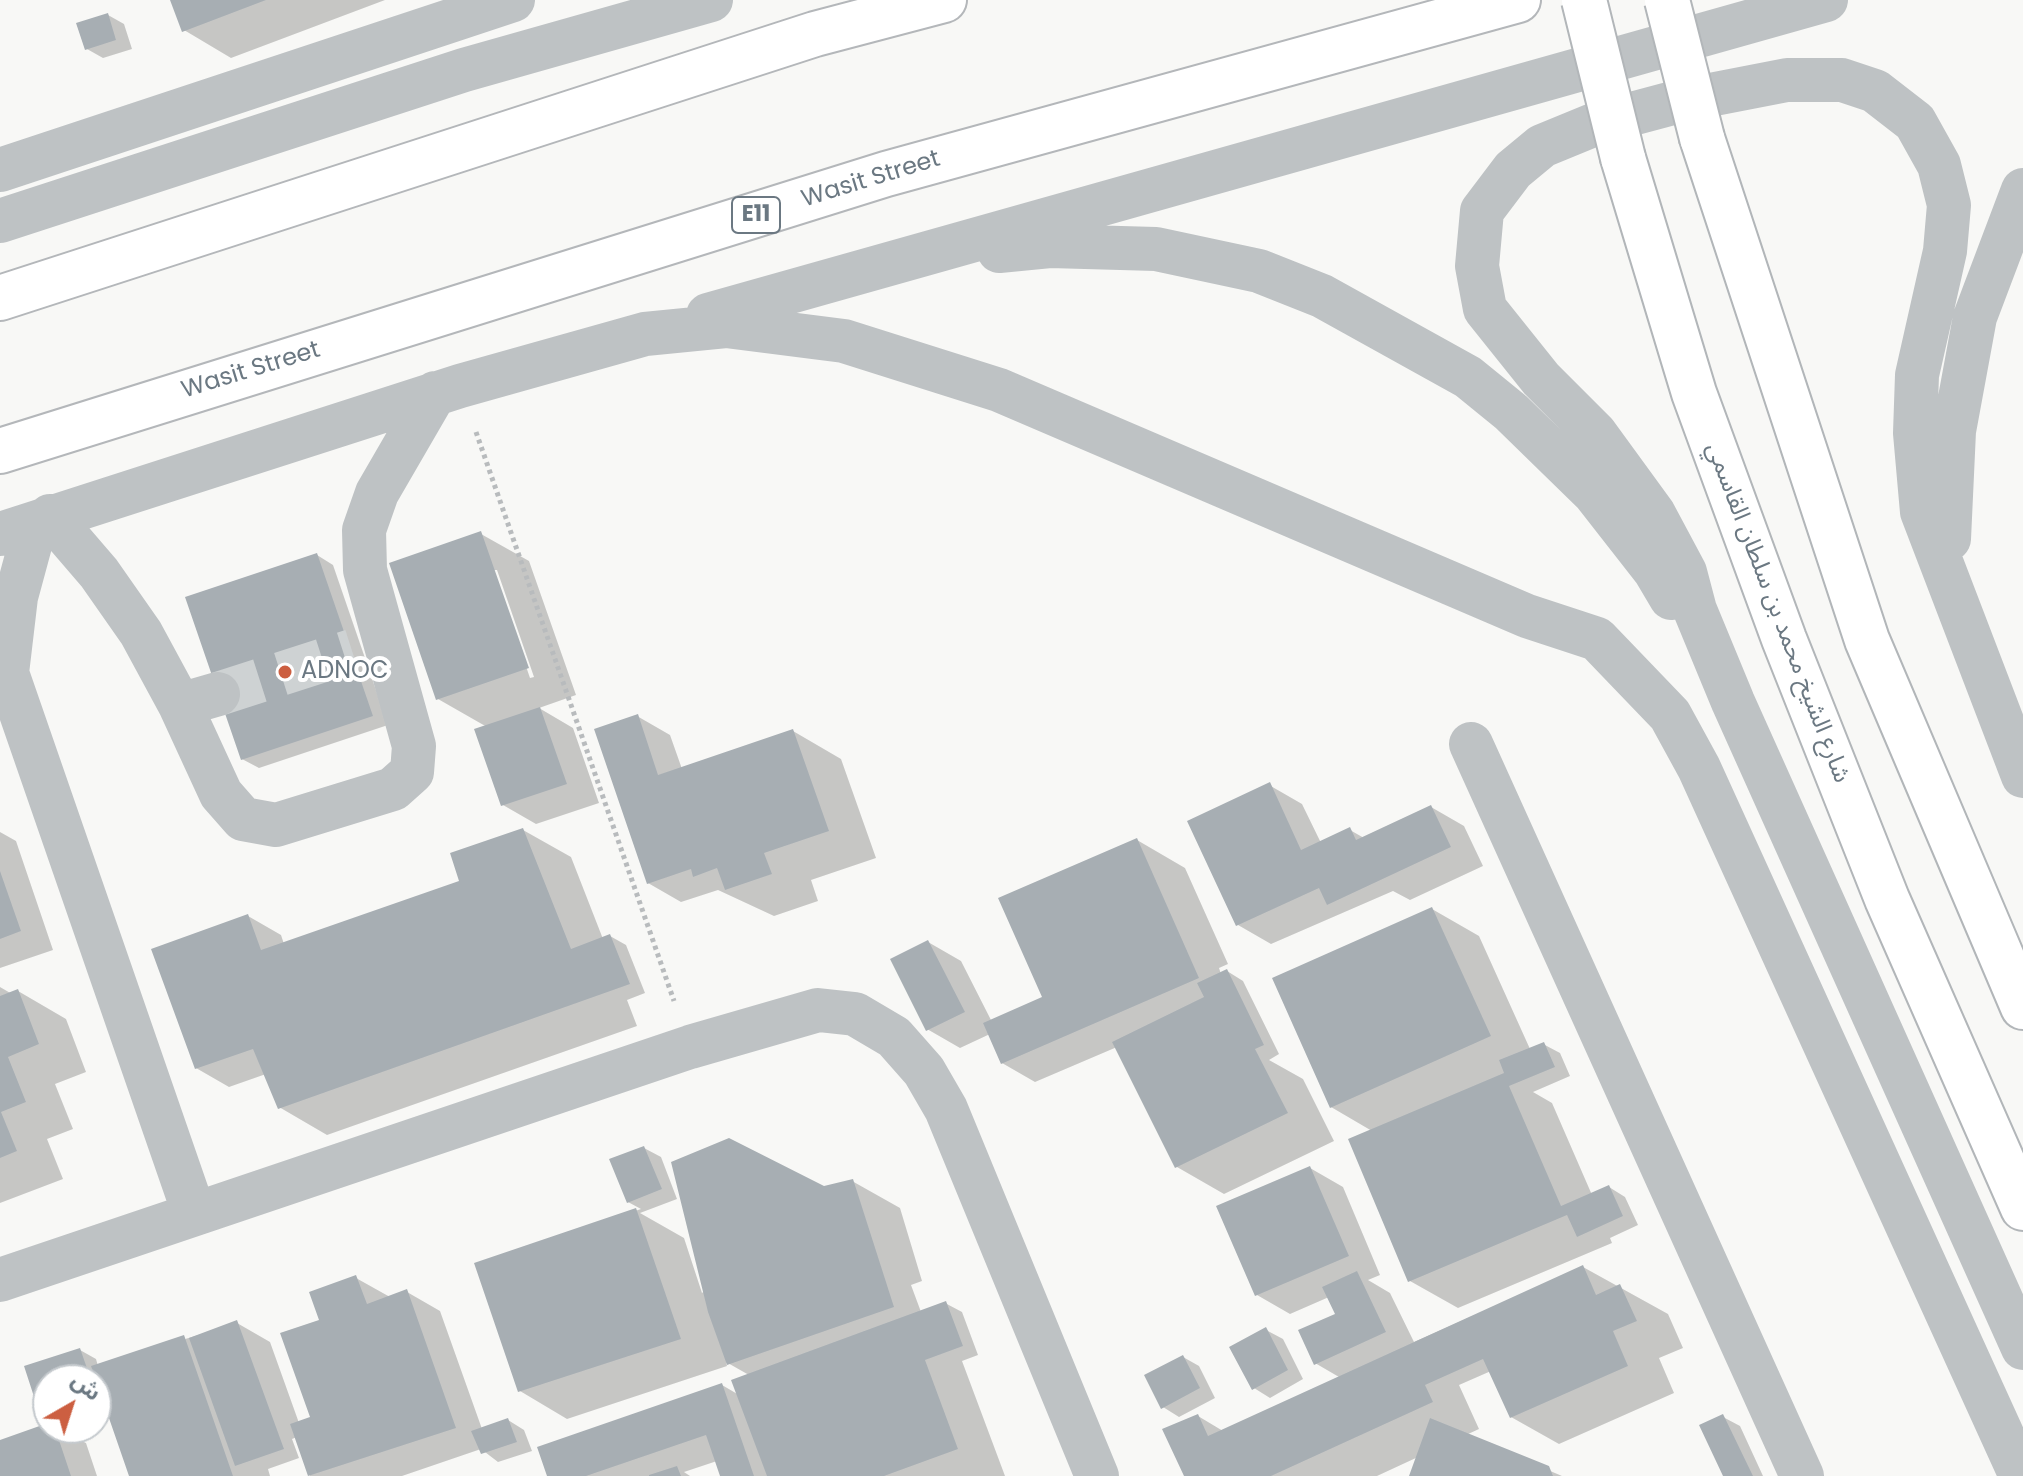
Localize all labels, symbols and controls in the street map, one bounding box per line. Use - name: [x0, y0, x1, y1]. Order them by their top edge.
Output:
- street label: Wasit Street: [798, 145, 944, 215]
- road number: E11: [732, 197, 780, 233]
- street label: Wasit Street: [178, 336, 324, 406]
- street label: شارع الشيخ محمد بن سلطان القاسمي: [1699, 439, 1855, 787]
- place label: ADNOC: [301, 658, 388, 686]
- marker: ADNOC: [276, 663, 294, 681]
- north arrow: [32, 1364, 112, 1444]
- text: ش: [65, 1365, 108, 1408]

